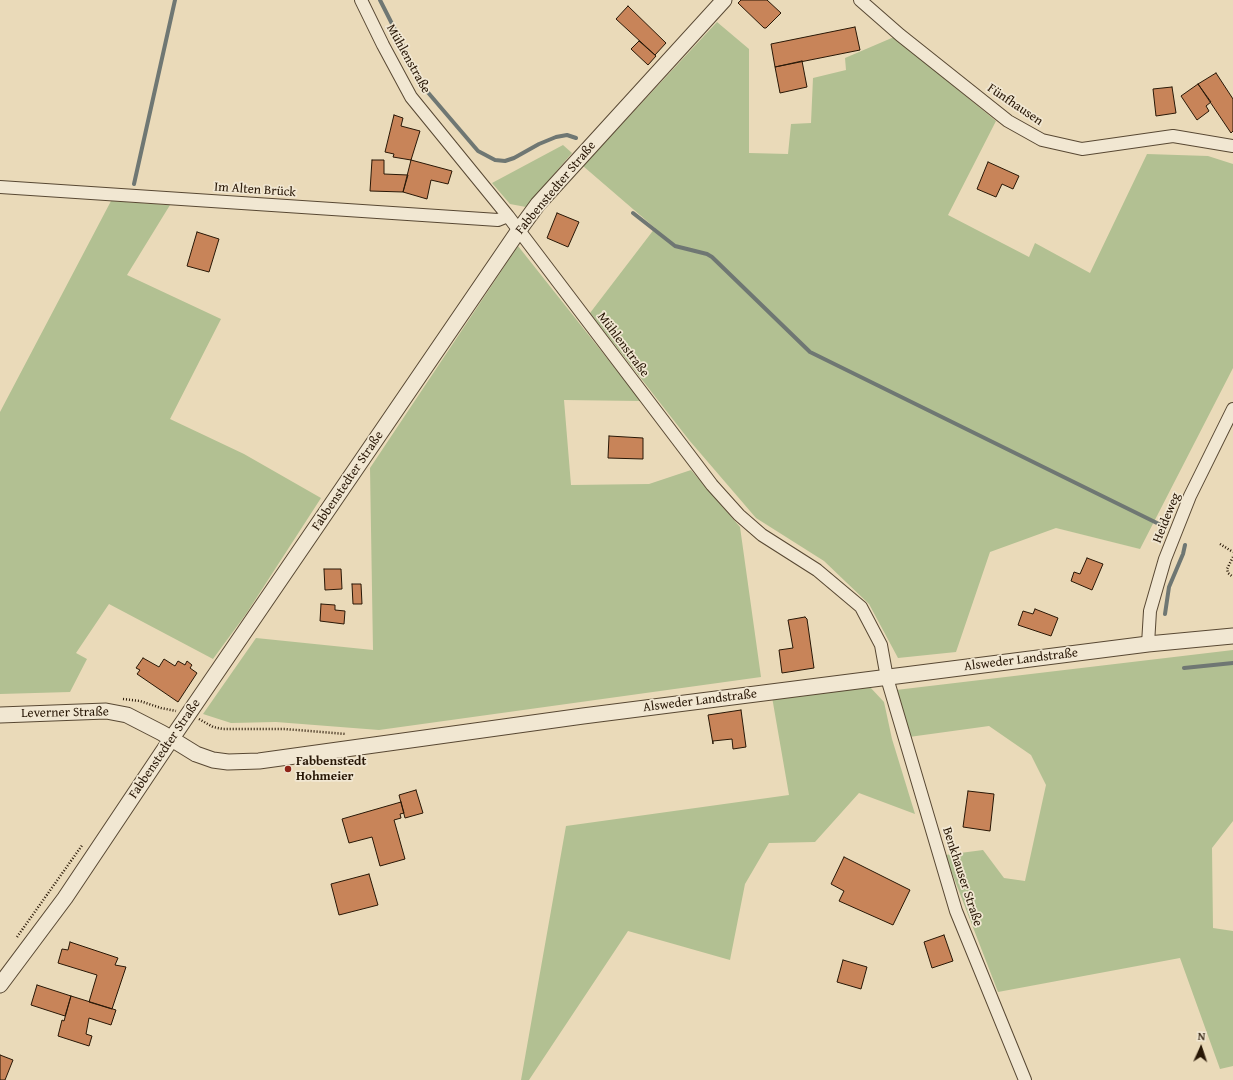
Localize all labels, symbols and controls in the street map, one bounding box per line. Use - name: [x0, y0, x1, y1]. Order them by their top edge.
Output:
- street label: Mühlenstraße: [383, 22, 433, 96]
- street label: Fünfhausen: [984, 81, 1046, 129]
- street label: Fabbenstedter Straße: [513, 138, 599, 238]
- street label: Im Alten Brück: [214, 179, 296, 201]
- street label: Mühlenstraße: [594, 310, 652, 380]
- street label: Fabbenstedter Straße: [309, 428, 387, 534]
- street label: Heideweg: [1150, 491, 1184, 545]
- street label: Alsweder Landstraße: [963, 645, 1079, 675]
- street label: Alsweder Landstraße: [642, 686, 758, 716]
- street label: Fabbenstedter Straße: [126, 696, 204, 802]
- street label: Leverner Straße: [21, 704, 109, 722]
- place label: Fabbenstedt Hohmeier: [296, 754, 366, 785]
- marker: Fabbenstedt Hohmeier: [283, 764, 293, 774]
- street label: Benkhauser Straße: [939, 825, 985, 929]
- north arrow: [1181, 1028, 1221, 1068]
- text: N: [1198, 1028, 1206, 1044]

